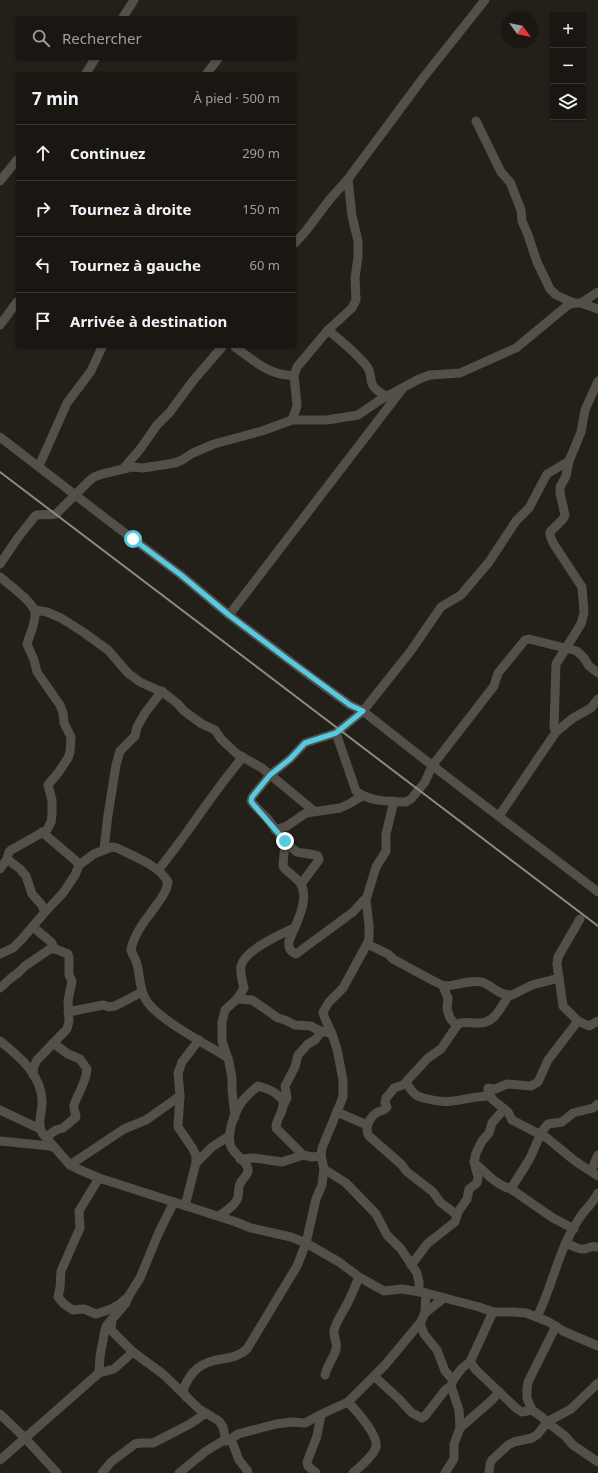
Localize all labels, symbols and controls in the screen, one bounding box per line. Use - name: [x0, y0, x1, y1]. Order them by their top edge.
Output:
- north arrow: [502, 12, 538, 48]
- map controls: [550, 12, 586, 120]
- button: +: [550, 12, 586, 48]
- search box: [16, 16, 296, 60]
- icon: search: [30, 27, 52, 49]
- text: Rechercher: [62, 28, 142, 48]
- button: −: [550, 48, 586, 84]
- button: layers: [550, 84, 586, 120]
- text: 7 min: [32, 87, 79, 110]
- text: À pied · 500 m: [194, 89, 280, 107]
- icon: ahead: [32, 142, 54, 164]
- text: Continuez: [70, 143, 145, 163]
- text: 290 m: [242, 144, 280, 162]
- icon: right: [32, 198, 54, 220]
- text: Tournez à droite: [70, 199, 191, 219]
- text: 150 m: [242, 200, 280, 218]
- icon: left: [32, 254, 54, 276]
- text: Tournez à gauche: [70, 255, 201, 275]
- text: 60 m: [250, 256, 280, 274]
- icon: arrive: [32, 310, 54, 332]
- text: Arrivée à destination: [70, 311, 227, 331]
- route start: [124, 530, 142, 548]
- route end: [276, 832, 294, 850]

